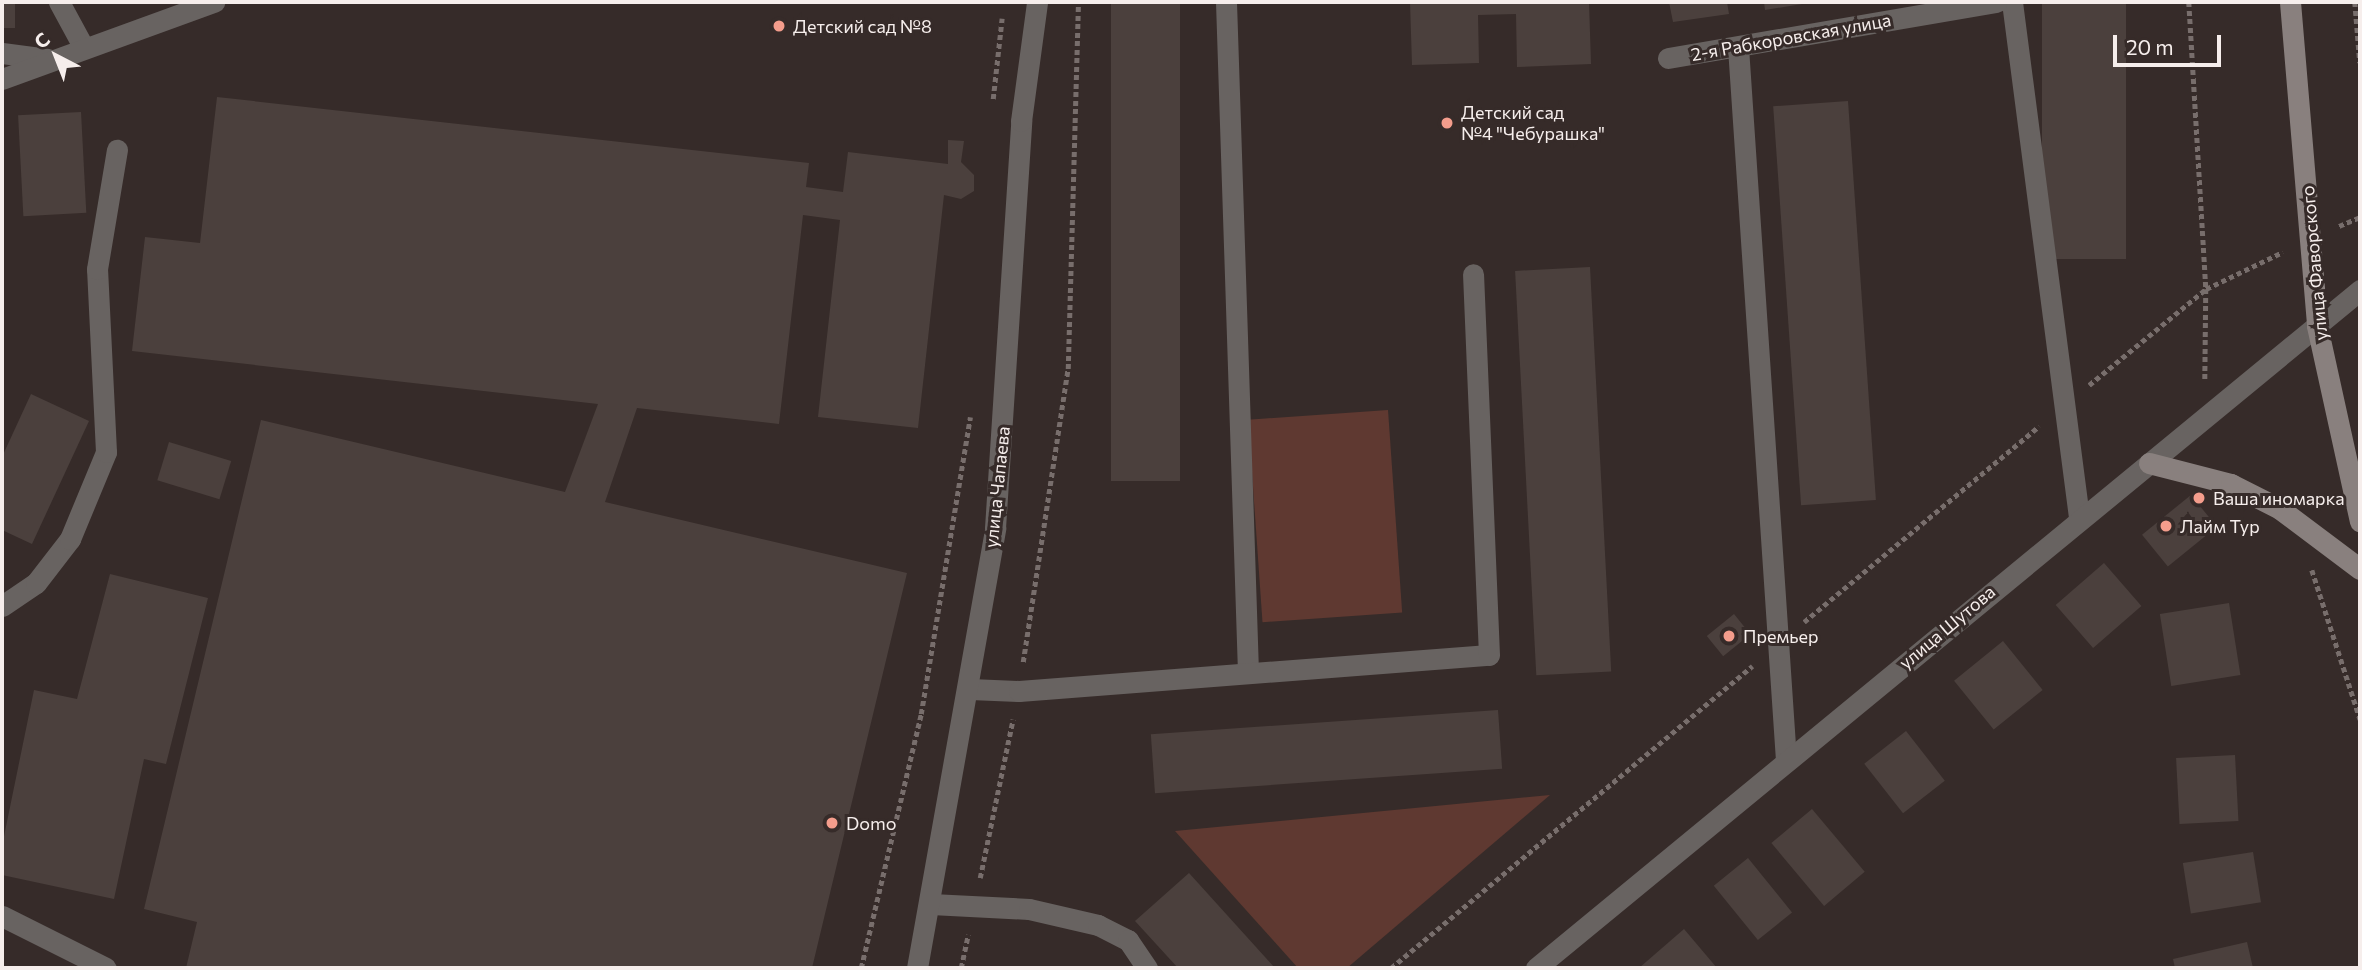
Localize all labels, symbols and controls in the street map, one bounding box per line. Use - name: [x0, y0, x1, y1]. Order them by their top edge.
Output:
- street label: 2-я Рабкоровская улица: [1689, 9, 1893, 65]
- place label: Детский сад №8: [793, 15, 932, 37]
- marker: Детский сад №8: [771, 18, 787, 34]
- north arrow: [21, 21, 91, 91]
- scale bar: [2117, 21, 2226, 65]
- text: С: [29, 27, 54, 53]
- text: 20 m: [2126, 34, 2174, 59]
- place label: Детский сад №4 "Чебурашка": [1461, 102, 1605, 144]
- marker: Детский сад №4 "Чебурашка": [1439, 115, 1455, 131]
- street label: улица Фаворского: [2296, 185, 2332, 341]
- street label: улица Чапаева: [980, 425, 1014, 549]
- place label: Ваша иномарка: [2213, 487, 2345, 509]
- marker: Ваша иномарка: [2191, 490, 2207, 506]
- place label: Лайм Тур: [2180, 515, 2260, 537]
- marker: Лайм Тур: [2158, 518, 2174, 534]
- street label: улица Шутова: [1895, 581, 1999, 673]
- place label: Премьер: [1743, 625, 1819, 647]
- marker: Премьер: [1721, 628, 1737, 644]
- place label: Domo: [846, 812, 896, 834]
- marker: Domo: [824, 815, 840, 831]

